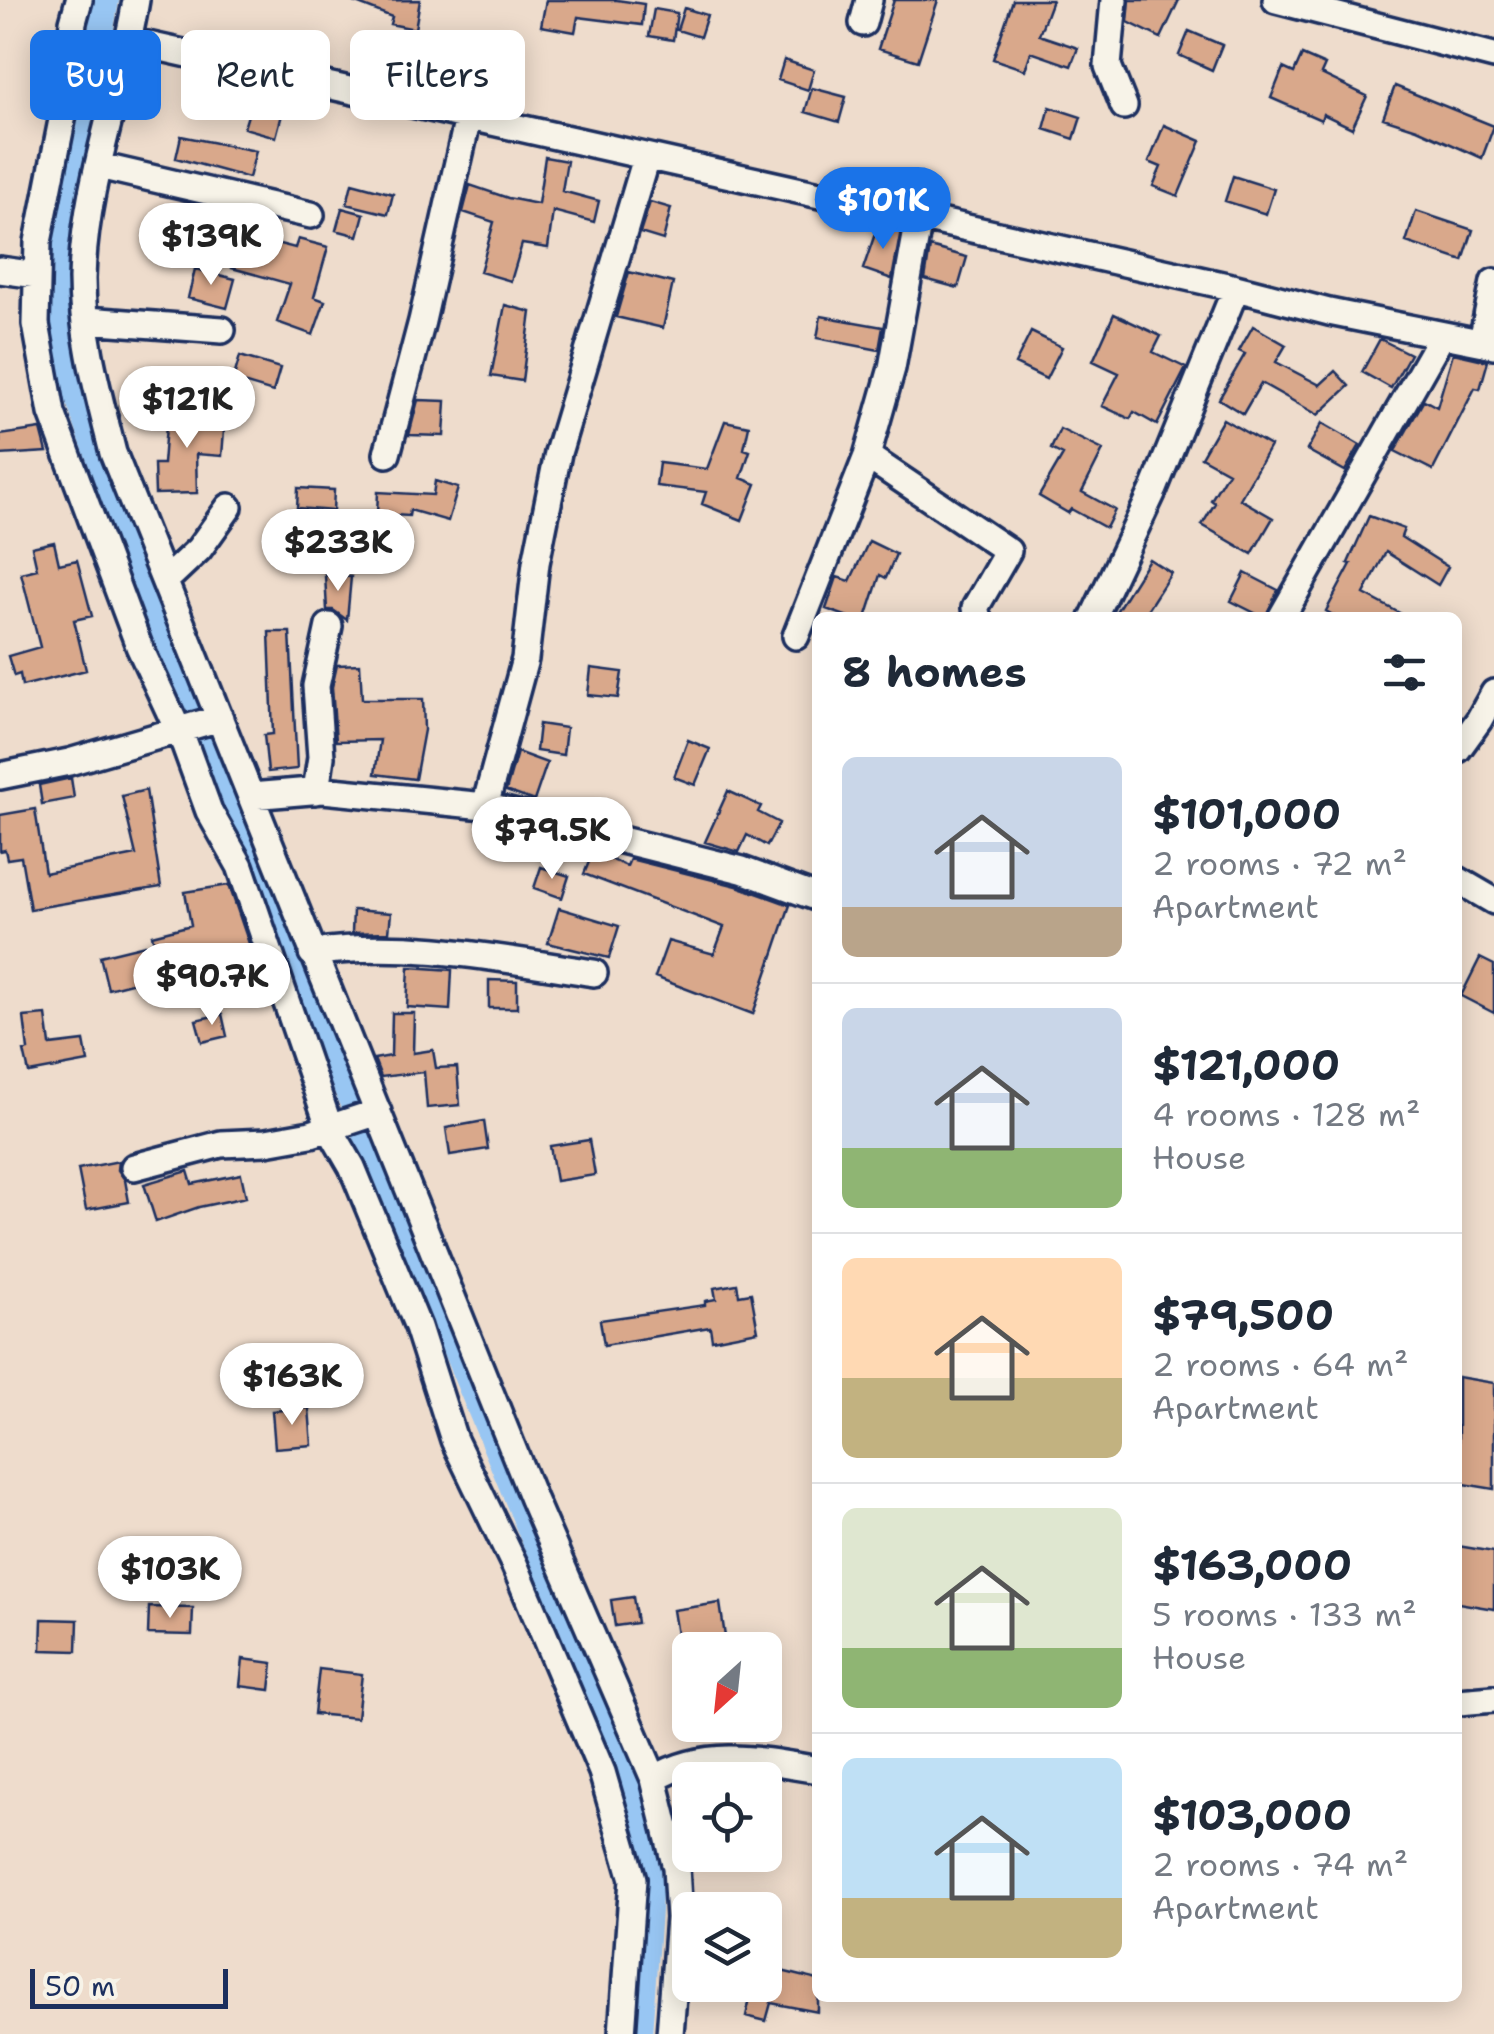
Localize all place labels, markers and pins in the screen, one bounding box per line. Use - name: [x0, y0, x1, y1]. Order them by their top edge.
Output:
- pin: $101K: [813, 167, 953, 252]
- pin: $139K: [141, 203, 281, 288]
- pin: $121K: [117, 366, 257, 451]
- pin: $233K: [268, 509, 408, 594]
- pin: $79.5K: [471, 797, 633, 882]
- pin: $90.7K: [131, 943, 293, 1028]
- pin: $163K: [222, 1343, 362, 1428]
- pin: $103K: [100, 1536, 240, 1621]

